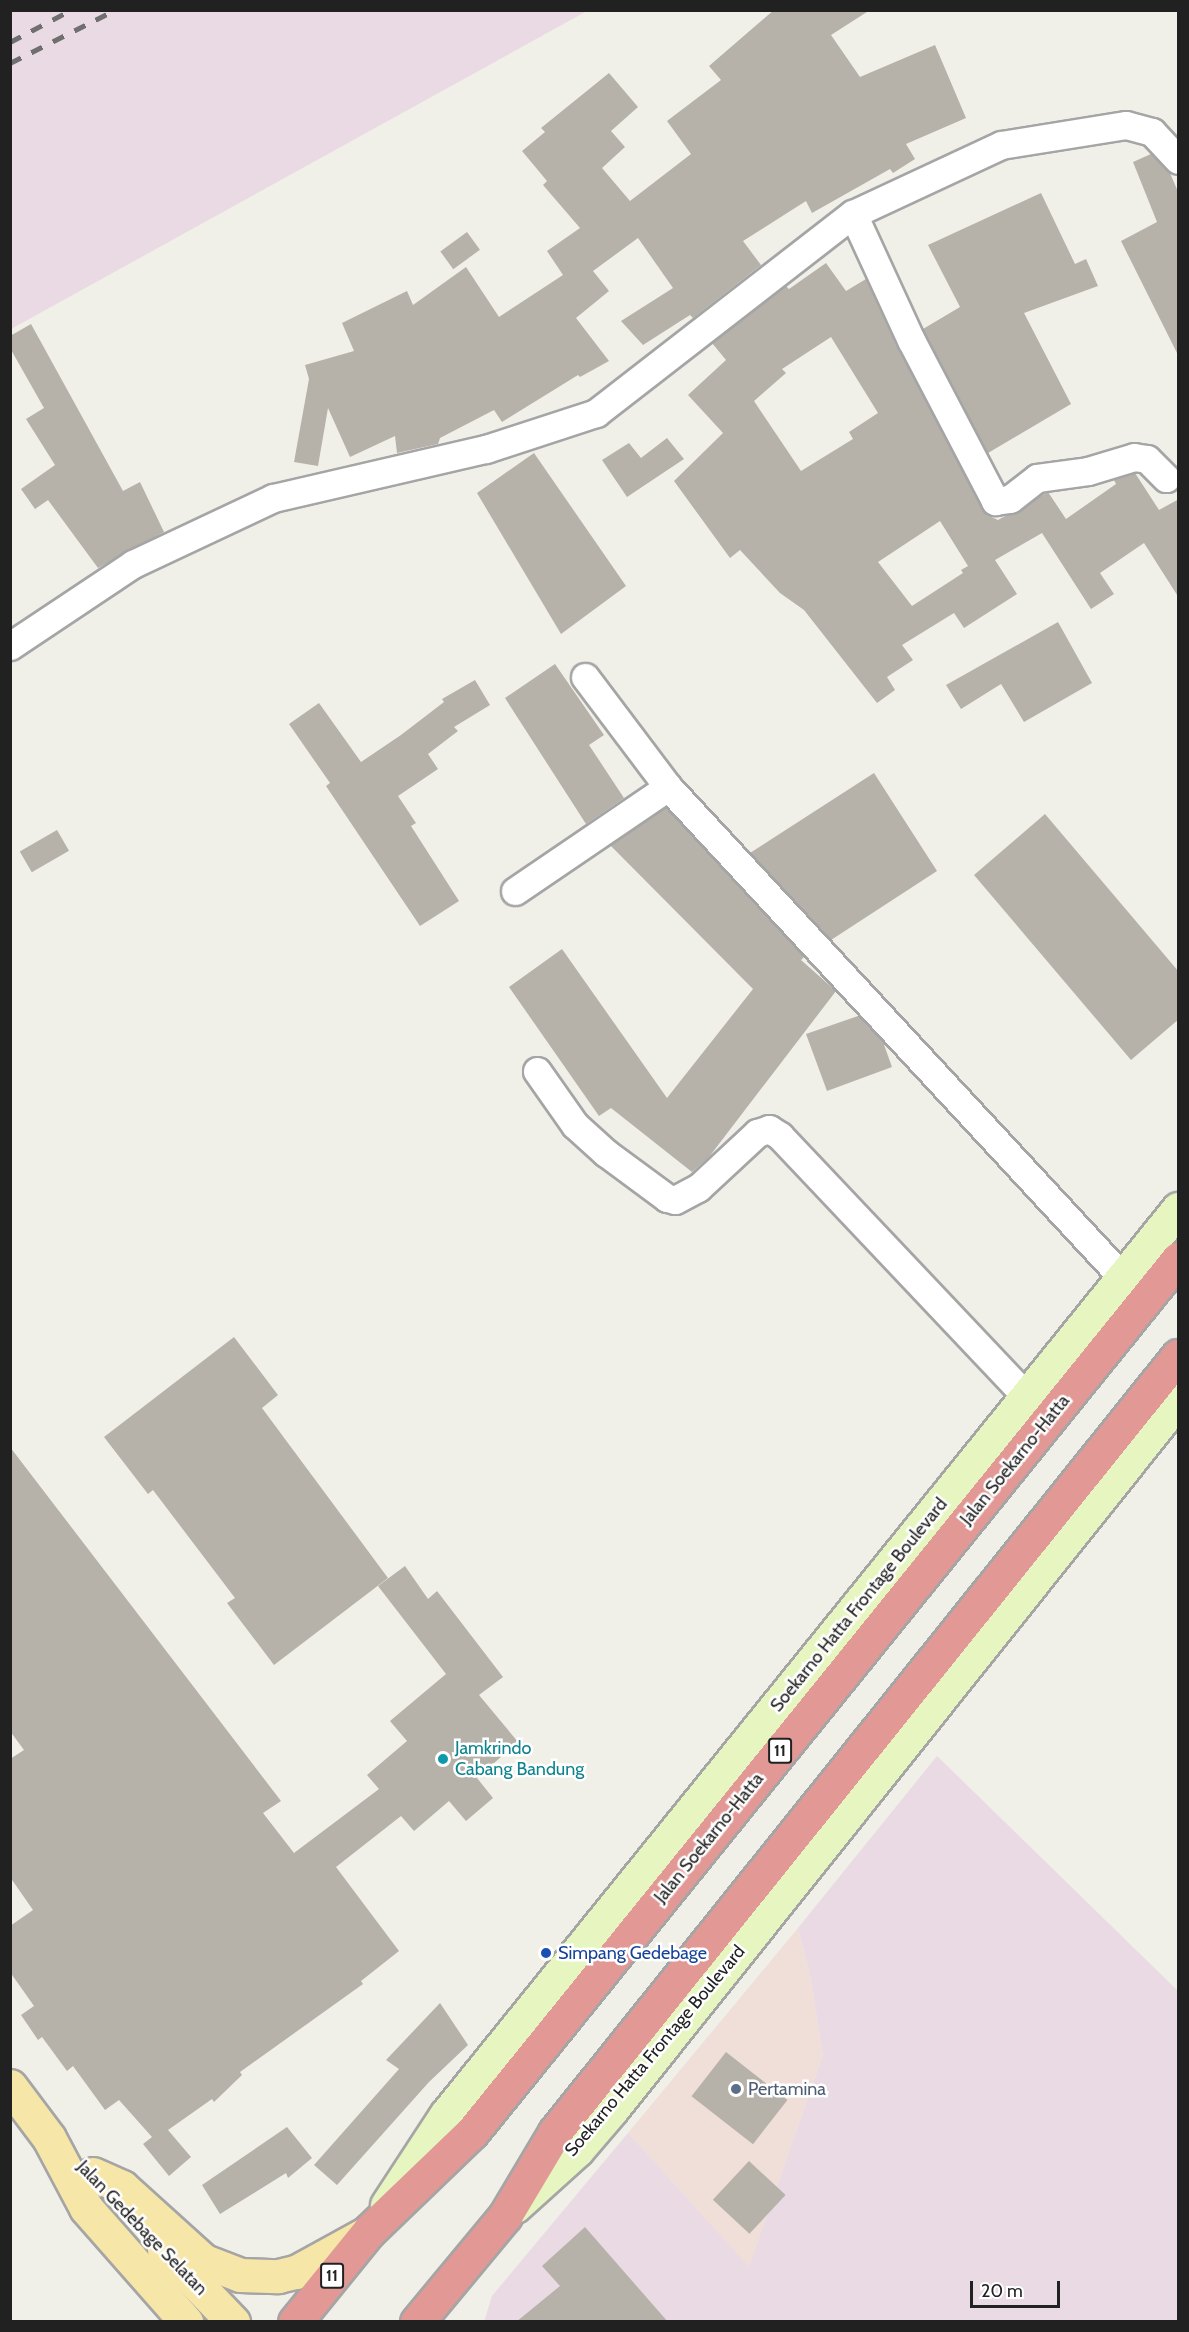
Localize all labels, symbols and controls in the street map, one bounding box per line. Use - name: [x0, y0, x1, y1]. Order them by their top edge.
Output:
- street label: Jalan Soekarno-Hatta: [956, 1391, 1074, 1529]
- street label: Soekarno Hatta Frontage Boulevard: [766, 1494, 952, 1716]
- place label: Jamkrindo Cabang Bandung: [455, 1738, 584, 1780]
- road number: 11: [768, 1738, 792, 1764]
- marker: Jamkrindo Cabang Bandung: [436, 1752, 450, 1766]
- street label: Jalan Soekarno-Hatta: [650, 1769, 768, 1907]
- street label: Soekarno Hatta Frontage Boulevard: [560, 1941, 750, 2161]
- place label: Simpang Gedebage: [558, 1942, 707, 1964]
- marker: Simpang Gedebage: [539, 1946, 553, 1960]
- place label: Pertamina: [748, 2078, 826, 2100]
- marker: Pertamina: [729, 2082, 743, 2096]
- street label: Jalan Gedebage Selatan: [72, 2156, 212, 2300]
- road number: 11: [320, 2263, 344, 2289]
- scale bar: [973, 2269, 1063, 2307]
- text: 20 m: [981, 2280, 1023, 2302]

